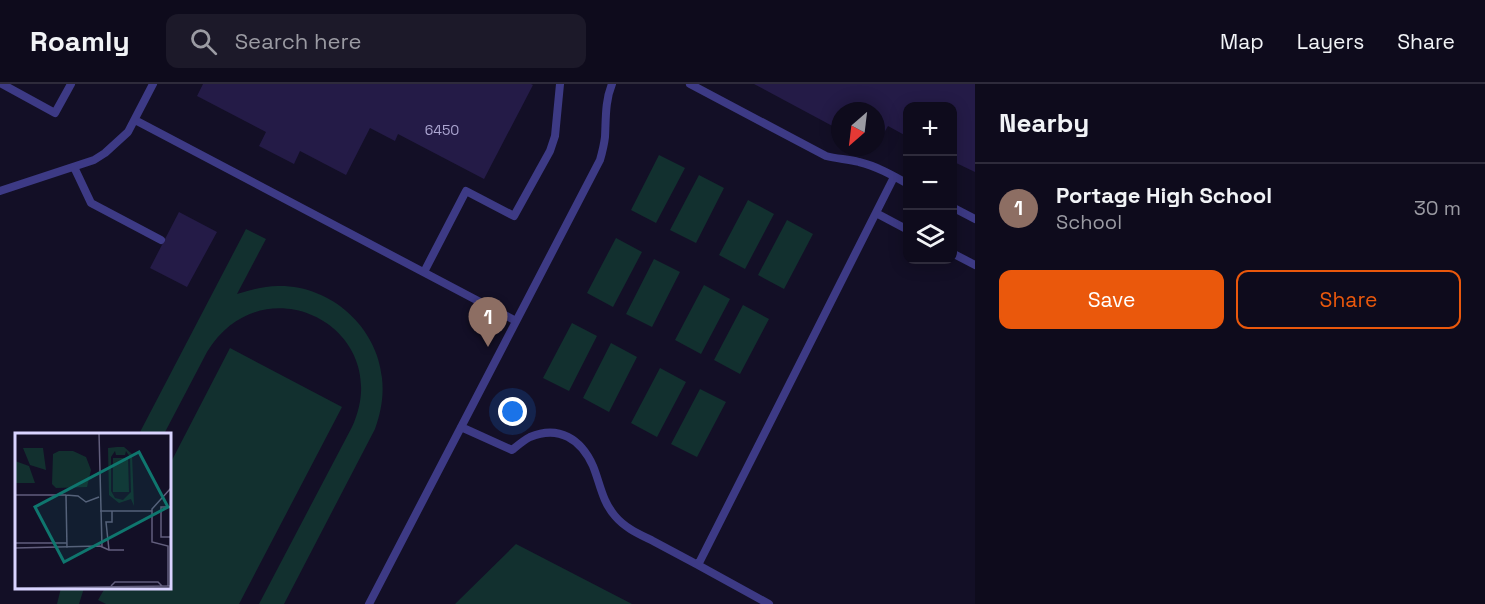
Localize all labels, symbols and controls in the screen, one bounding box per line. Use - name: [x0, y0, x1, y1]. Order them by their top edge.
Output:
- search box: [166, 14, 586, 68]
- text: Roamly: [30, 23, 130, 59]
- icon: search: [187, 25, 220, 58]
- text: Search here: [235, 27, 361, 55]
- text: Map: [1220, 28, 1264, 55]
- text: Layers: [1297, 28, 1364, 55]
- text: Share: [1397, 28, 1455, 55]
- north arrow: [831, 102, 885, 156]
- map controls: [903, 102, 957, 264]
- button: +: [903, 102, 957, 156]
- text: Nearby: [999, 106, 1089, 140]
- house number: 6450: [425, 121, 459, 139]
- button: −: [903, 156, 957, 210]
- text: Portage High School: [1056, 181, 1272, 209]
- text: 1: [1014, 195, 1023, 221]
- text: 30 m: [1414, 195, 1461, 221]
- text: School: [1056, 209, 1122, 235]
- button: layers: [903, 210, 957, 264]
- button: Save: [999, 270, 1224, 329]
- button: Share: [1236, 270, 1461, 329]
- pin: 1: [468, 298, 508, 347]
- your location: [498, 397, 527, 426]
- inset map: [15, 433, 171, 589]

